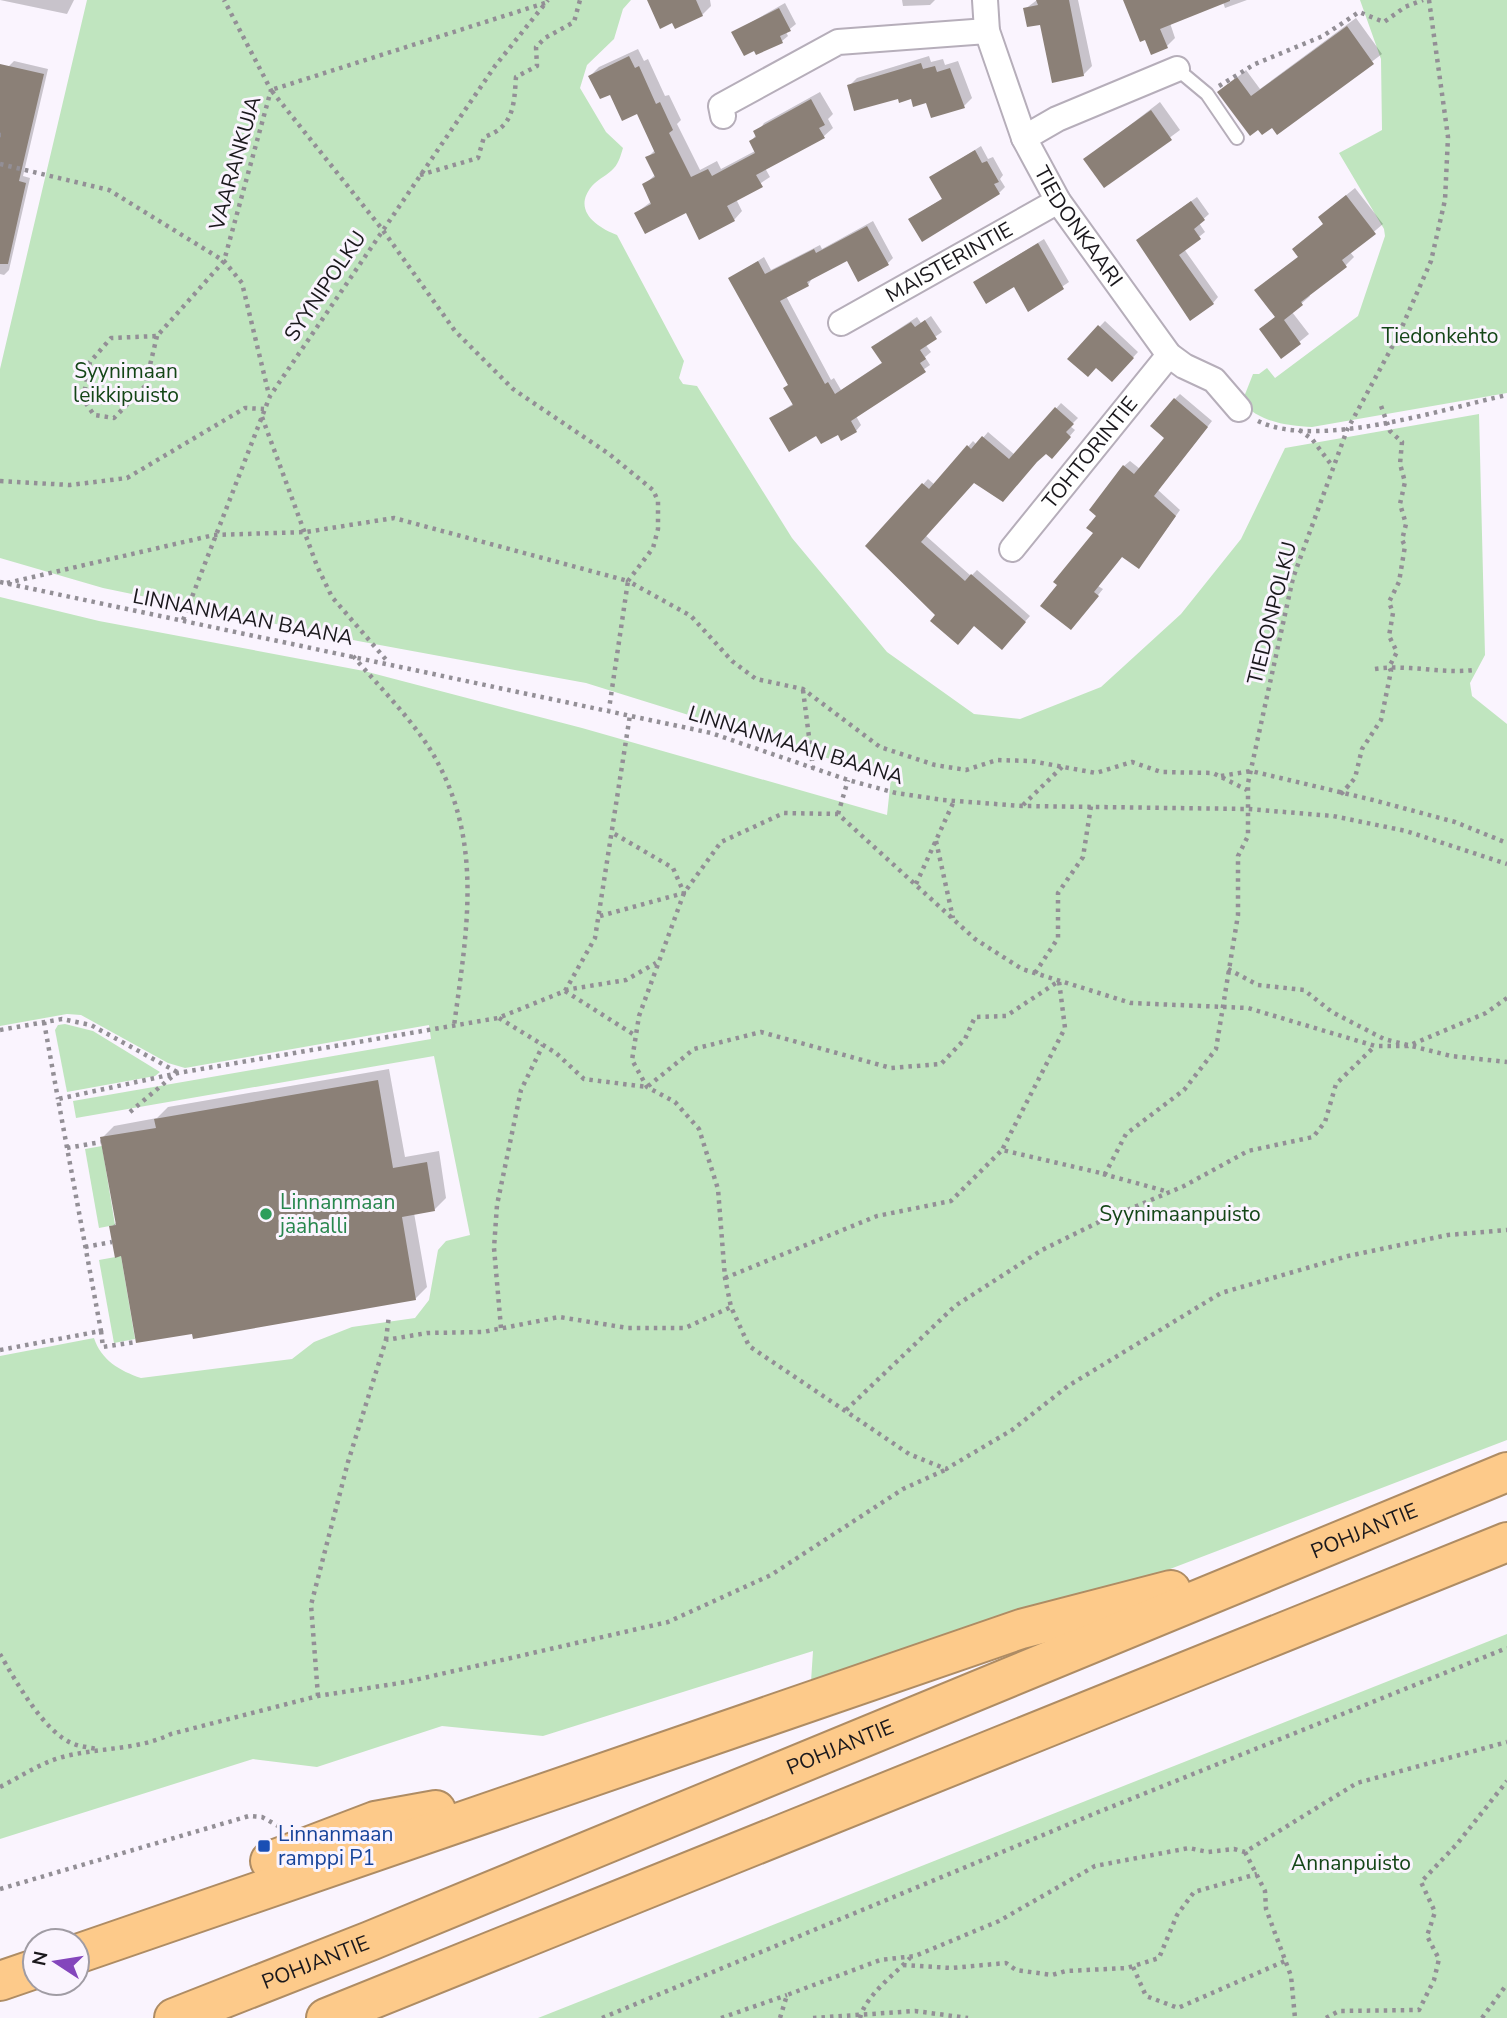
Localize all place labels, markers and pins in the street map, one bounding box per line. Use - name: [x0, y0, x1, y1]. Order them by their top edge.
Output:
- place label: Linnanmaan jäähalli: [278, 1188, 395, 1240]
- marker: Linnanmaan jäähalli: [258, 1206, 274, 1222]
- place label: Linnanmaan ramppi P1: [278, 1820, 393, 1872]
- marker: Linnanmaan ramppi P1: [256, 1838, 272, 1854]

